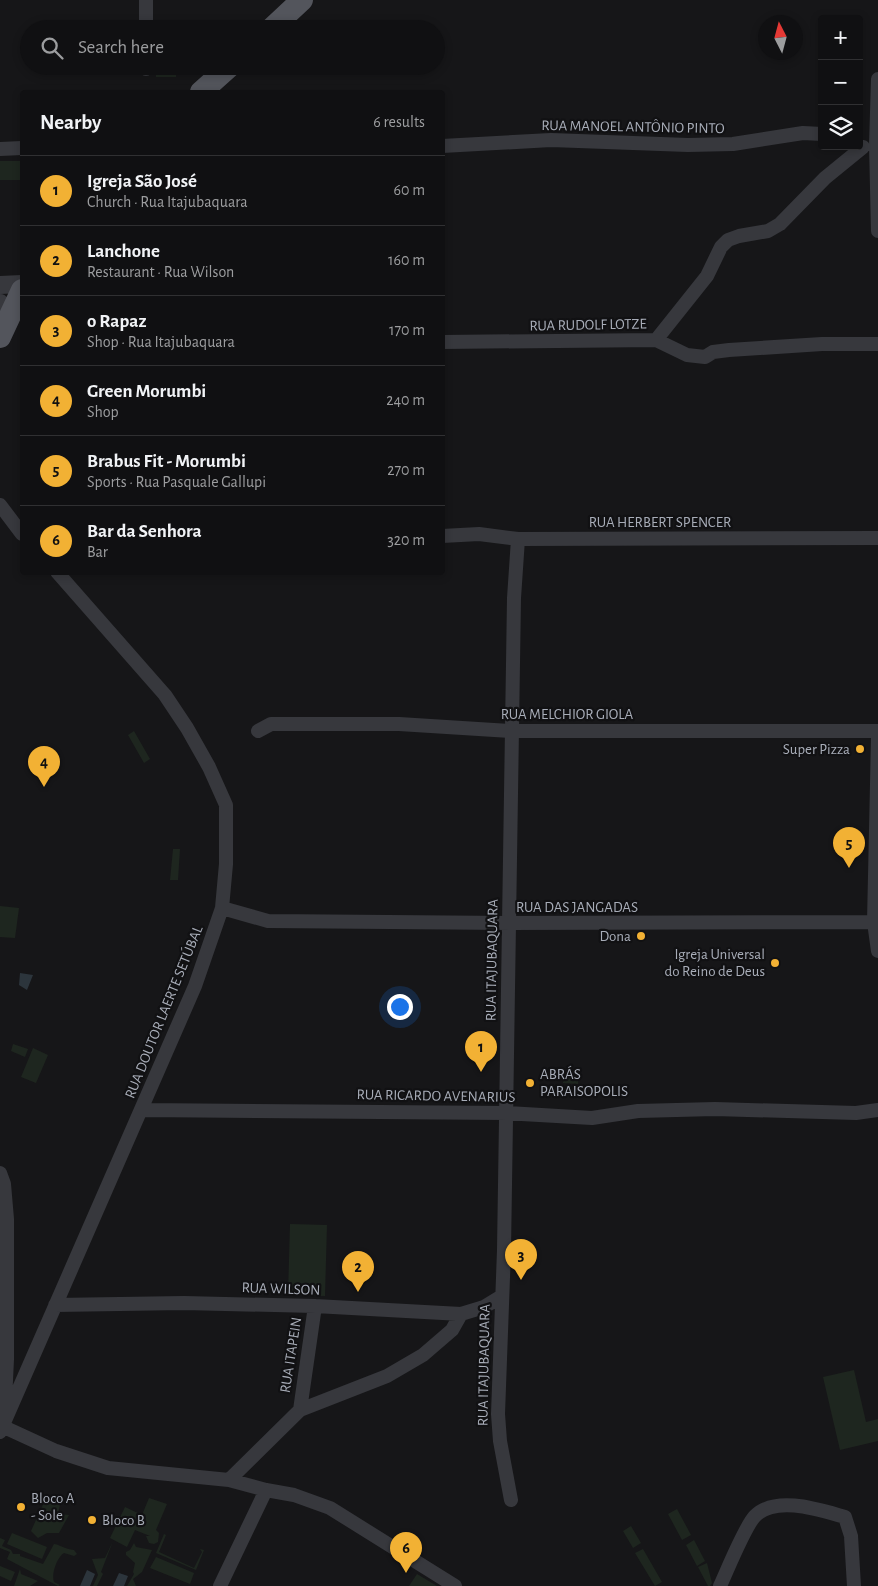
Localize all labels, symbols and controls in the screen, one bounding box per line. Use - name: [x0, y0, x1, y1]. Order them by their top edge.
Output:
- north arrow: [758, 15, 803, 60]
- map controls: [818, 15, 863, 150]
- button: +: [818, 15, 863, 60]
- search box: [20, 20, 445, 75]
- icon: search: [38, 34, 66, 62]
- text: Search here: [78, 38, 164, 57]
- button: −: [818, 60, 863, 105]
- button: layers: [818, 105, 863, 150]
- text: Nearby: [40, 112, 101, 133]
- text: 6 results: [373, 114, 425, 130]
- street label: RUA MANOEL ANTÔNIO PINTO: [541, 117, 725, 136]
- text: Igreja São José: [87, 172, 197, 191]
- text: 1: [53, 182, 59, 198]
- text: 60 m: [394, 182, 425, 198]
- text: Church · Rua Itajubaquara: [87, 194, 248, 210]
- text: Lanchone: [87, 242, 160, 261]
- text: 2: [52, 252, 60, 268]
- text: 160 m: [388, 252, 425, 268]
- text: Restaurant · Rua Wilson: [87, 264, 234, 280]
- text: o Rapaz: [87, 312, 146, 331]
- street label: RUA RUDOLF LOTZE: [529, 316, 647, 334]
- text: 3: [53, 322, 59, 338]
- text: 170 m: [389, 322, 425, 338]
- text: Shop · Rua Itajubaquara: [87, 334, 235, 350]
- text: Green Morumbi: [87, 382, 206, 401]
- text: 4: [52, 392, 60, 408]
- text: 240 m: [386, 392, 425, 408]
- text: Shop: [87, 404, 119, 420]
- text: Brabus Fit - Morumbi: [87, 452, 246, 471]
- text: 5: [53, 462, 59, 478]
- text: 270 m: [387, 462, 425, 478]
- text: Sports · Rua Pasquale Gallupi: [87, 474, 266, 490]
- street label: RUA HERBERT SPENCER: [589, 515, 731, 530]
- text: Bar da Senhora: [87, 522, 202, 541]
- text: 6: [52, 532, 60, 548]
- text: 320 m: [387, 532, 425, 548]
- text: Bar: [87, 544, 108, 560]
- street label: RUA MELCHIOR GIOLA: [501, 707, 634, 722]
- place label: Super Pizza: [783, 742, 850, 757]
- marker: Super Pizza: [854, 743, 866, 755]
- pin: 4: [28, 746, 60, 787]
- pin: 5: [833, 827, 865, 868]
- street label: RUA ITAJUBAQUARA: [483, 898, 501, 1021]
- street label: RUA DAS JANGADAS: [516, 900, 638, 915]
- street label: RUA DOUTOR LAERTE SETÚBAL: [121, 922, 206, 1101]
- place label: Dona: [599, 929, 631, 944]
- marker: Dona: [635, 930, 647, 942]
- place label: Igreja Universal do Reino de Deus: [665, 947, 765, 979]
- marker: Igreja Universal do Reino de Deus: [769, 957, 781, 969]
- your location: [387, 994, 413, 1020]
- pin: 1: [465, 1031, 497, 1072]
- place label: ABRÁS PARAISOPOLIS: [540, 1065, 628, 1099]
- marker: ABRÁS PARAISOPOLIS: [524, 1077, 536, 1089]
- street label: RUA RICARDO AVENARIUS: [357, 1087, 515, 1105]
- pin: 3: [505, 1239, 537, 1280]
- pin: 2: [342, 1251, 374, 1292]
- street label: RUA WILSON: [241, 1280, 321, 1298]
- street label: RUA ITAJUBAQUARA: [475, 1303, 493, 1426]
- street label: RUA ITAPEIN: [278, 1316, 304, 1394]
- place label: Bloco A - Sole: [31, 1491, 75, 1523]
- marker: Bloco A - Sole: [15, 1501, 27, 1513]
- place label: Bloco B: [102, 1513, 145, 1528]
- marker: Bloco B: [86, 1514, 98, 1526]
- pin: 6: [390, 1532, 422, 1573]

